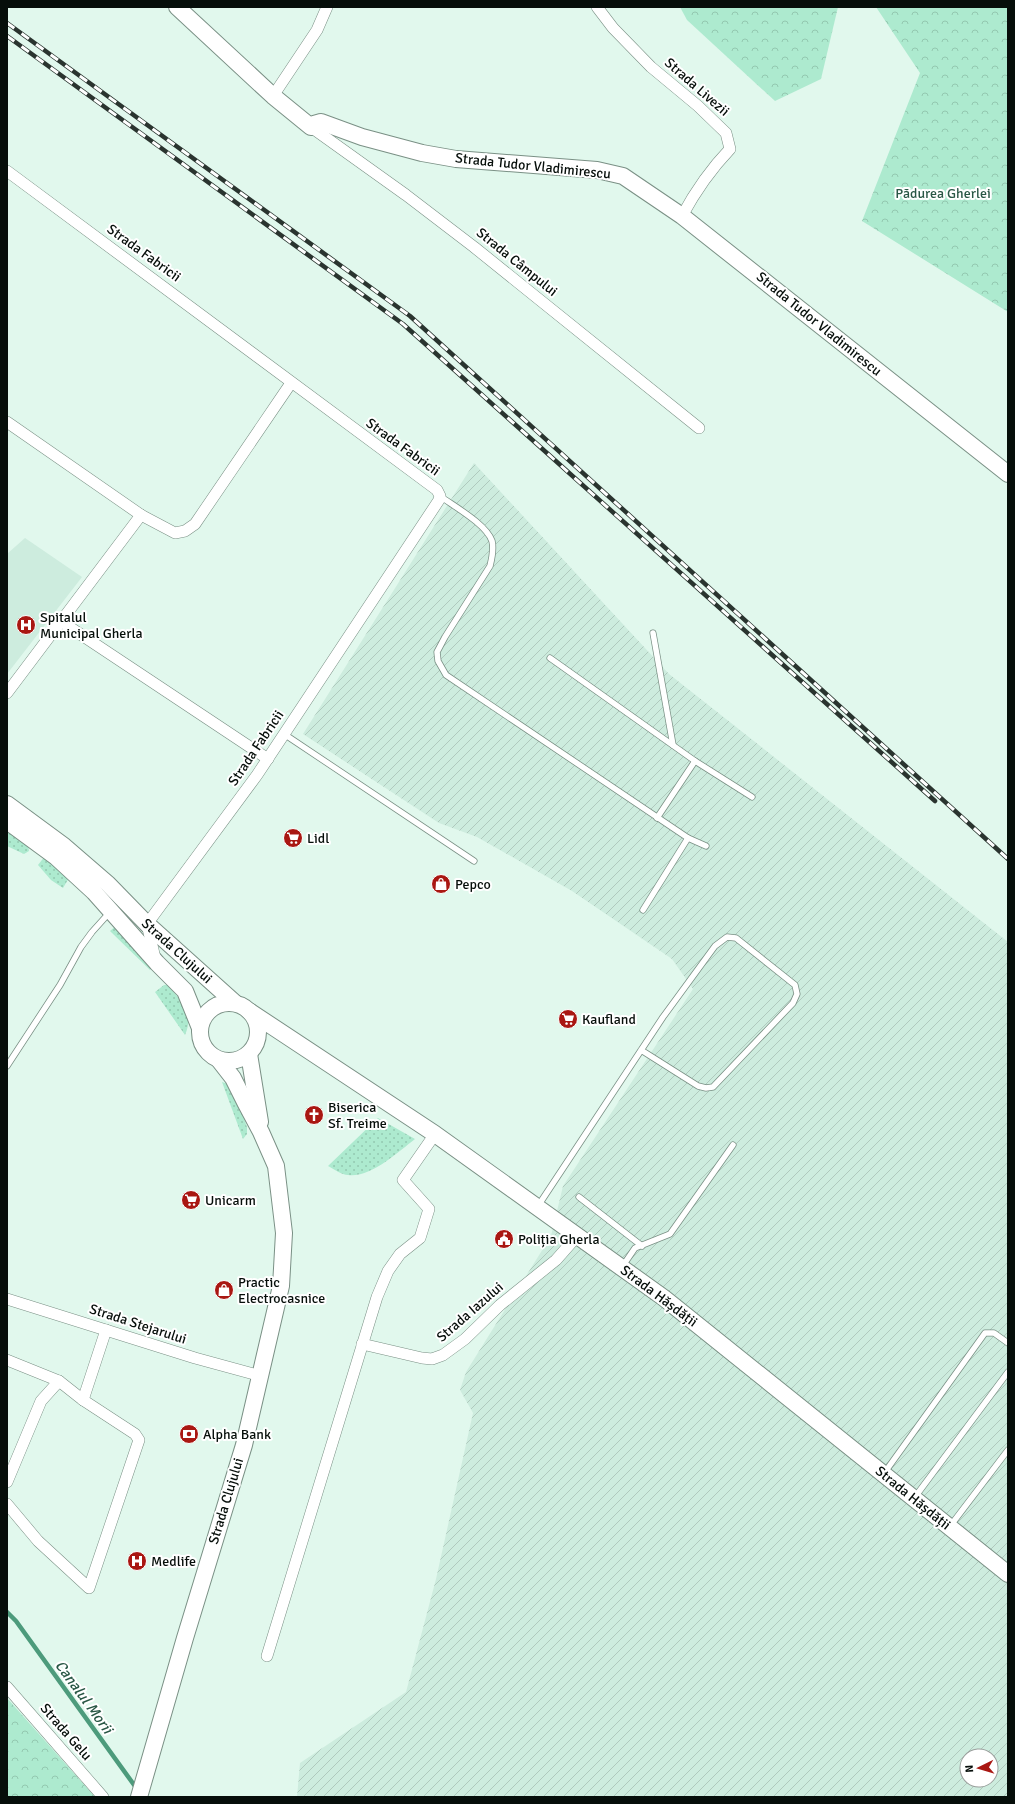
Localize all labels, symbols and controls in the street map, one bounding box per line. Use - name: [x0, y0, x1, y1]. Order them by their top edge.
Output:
- street label: Strada Livezii: [661, 54, 733, 120]
- street label: Strada Tudor Vladimirescu: [454, 149, 612, 183]
- park label: Pădurea Gherlei: [895, 185, 991, 202]
- street label: Strada Fabricii: [104, 220, 184, 286]
- street label: Strada Câmpului: [473, 224, 561, 300]
- street label: Strada Tudor Vladimirescu: [753, 268, 885, 380]
- street label: Strada Fabricii: [363, 414, 443, 480]
- place label: Spitalul Municipal Gherla: [40, 609, 143, 642]
- hospital icon: Spitalul Municipal Gherla: [15, 614, 37, 636]
- street label: Strada Fabricii: [225, 707, 287, 789]
- supermarket icon: Lidl: [282, 827, 304, 849]
- place label: Lidl: [307, 830, 329, 847]
- shop icon: Pepco: [430, 873, 452, 895]
- place label: Pepco: [455, 876, 491, 893]
- street label: Strada Clujului: [138, 915, 216, 987]
- supermarket icon: Kaufland: [557, 1008, 579, 1030]
- place label: Kaufland: [582, 1011, 636, 1028]
- place label: Biserica Sf. Treime: [328, 1099, 387, 1132]
- church icon: Biserica Sf. Treime: [303, 1104, 325, 1126]
- supermarket icon: Unicarm: [180, 1189, 202, 1211]
- place label: Unicarm: [205, 1192, 256, 1209]
- public building icon: Poliția Gherla: [493, 1228, 515, 1250]
- place label: Poliția Gherla: [518, 1231, 600, 1248]
- street label: Strada Hășdății: [617, 1262, 701, 1330]
- place label: Practic Electrocasnice: [238, 1274, 325, 1307]
- street label: Strada Iazului: [433, 1278, 507, 1346]
- shop icon: Practic Electrocasnice: [213, 1279, 235, 1301]
- street label: Strada Stejarului: [87, 1300, 189, 1348]
- bank icon: Alpha Bank: [178, 1423, 200, 1445]
- place label: Alpha Bank: [203, 1426, 271, 1443]
- street label: Strada Clujului: [205, 1456, 247, 1546]
- street label: Strada Hășdății: [872, 1462, 954, 1534]
- hospital icon: Medlife: [126, 1550, 148, 1572]
- place label: Medlife: [151, 1553, 196, 1570]
- water label: Canalul Morii: [51, 1657, 118, 1739]
- street label: Strada Gelu: [37, 1700, 95, 1764]
- north arrow: [959, 1748, 999, 1788]
- text: N: [963, 1764, 976, 1773]

